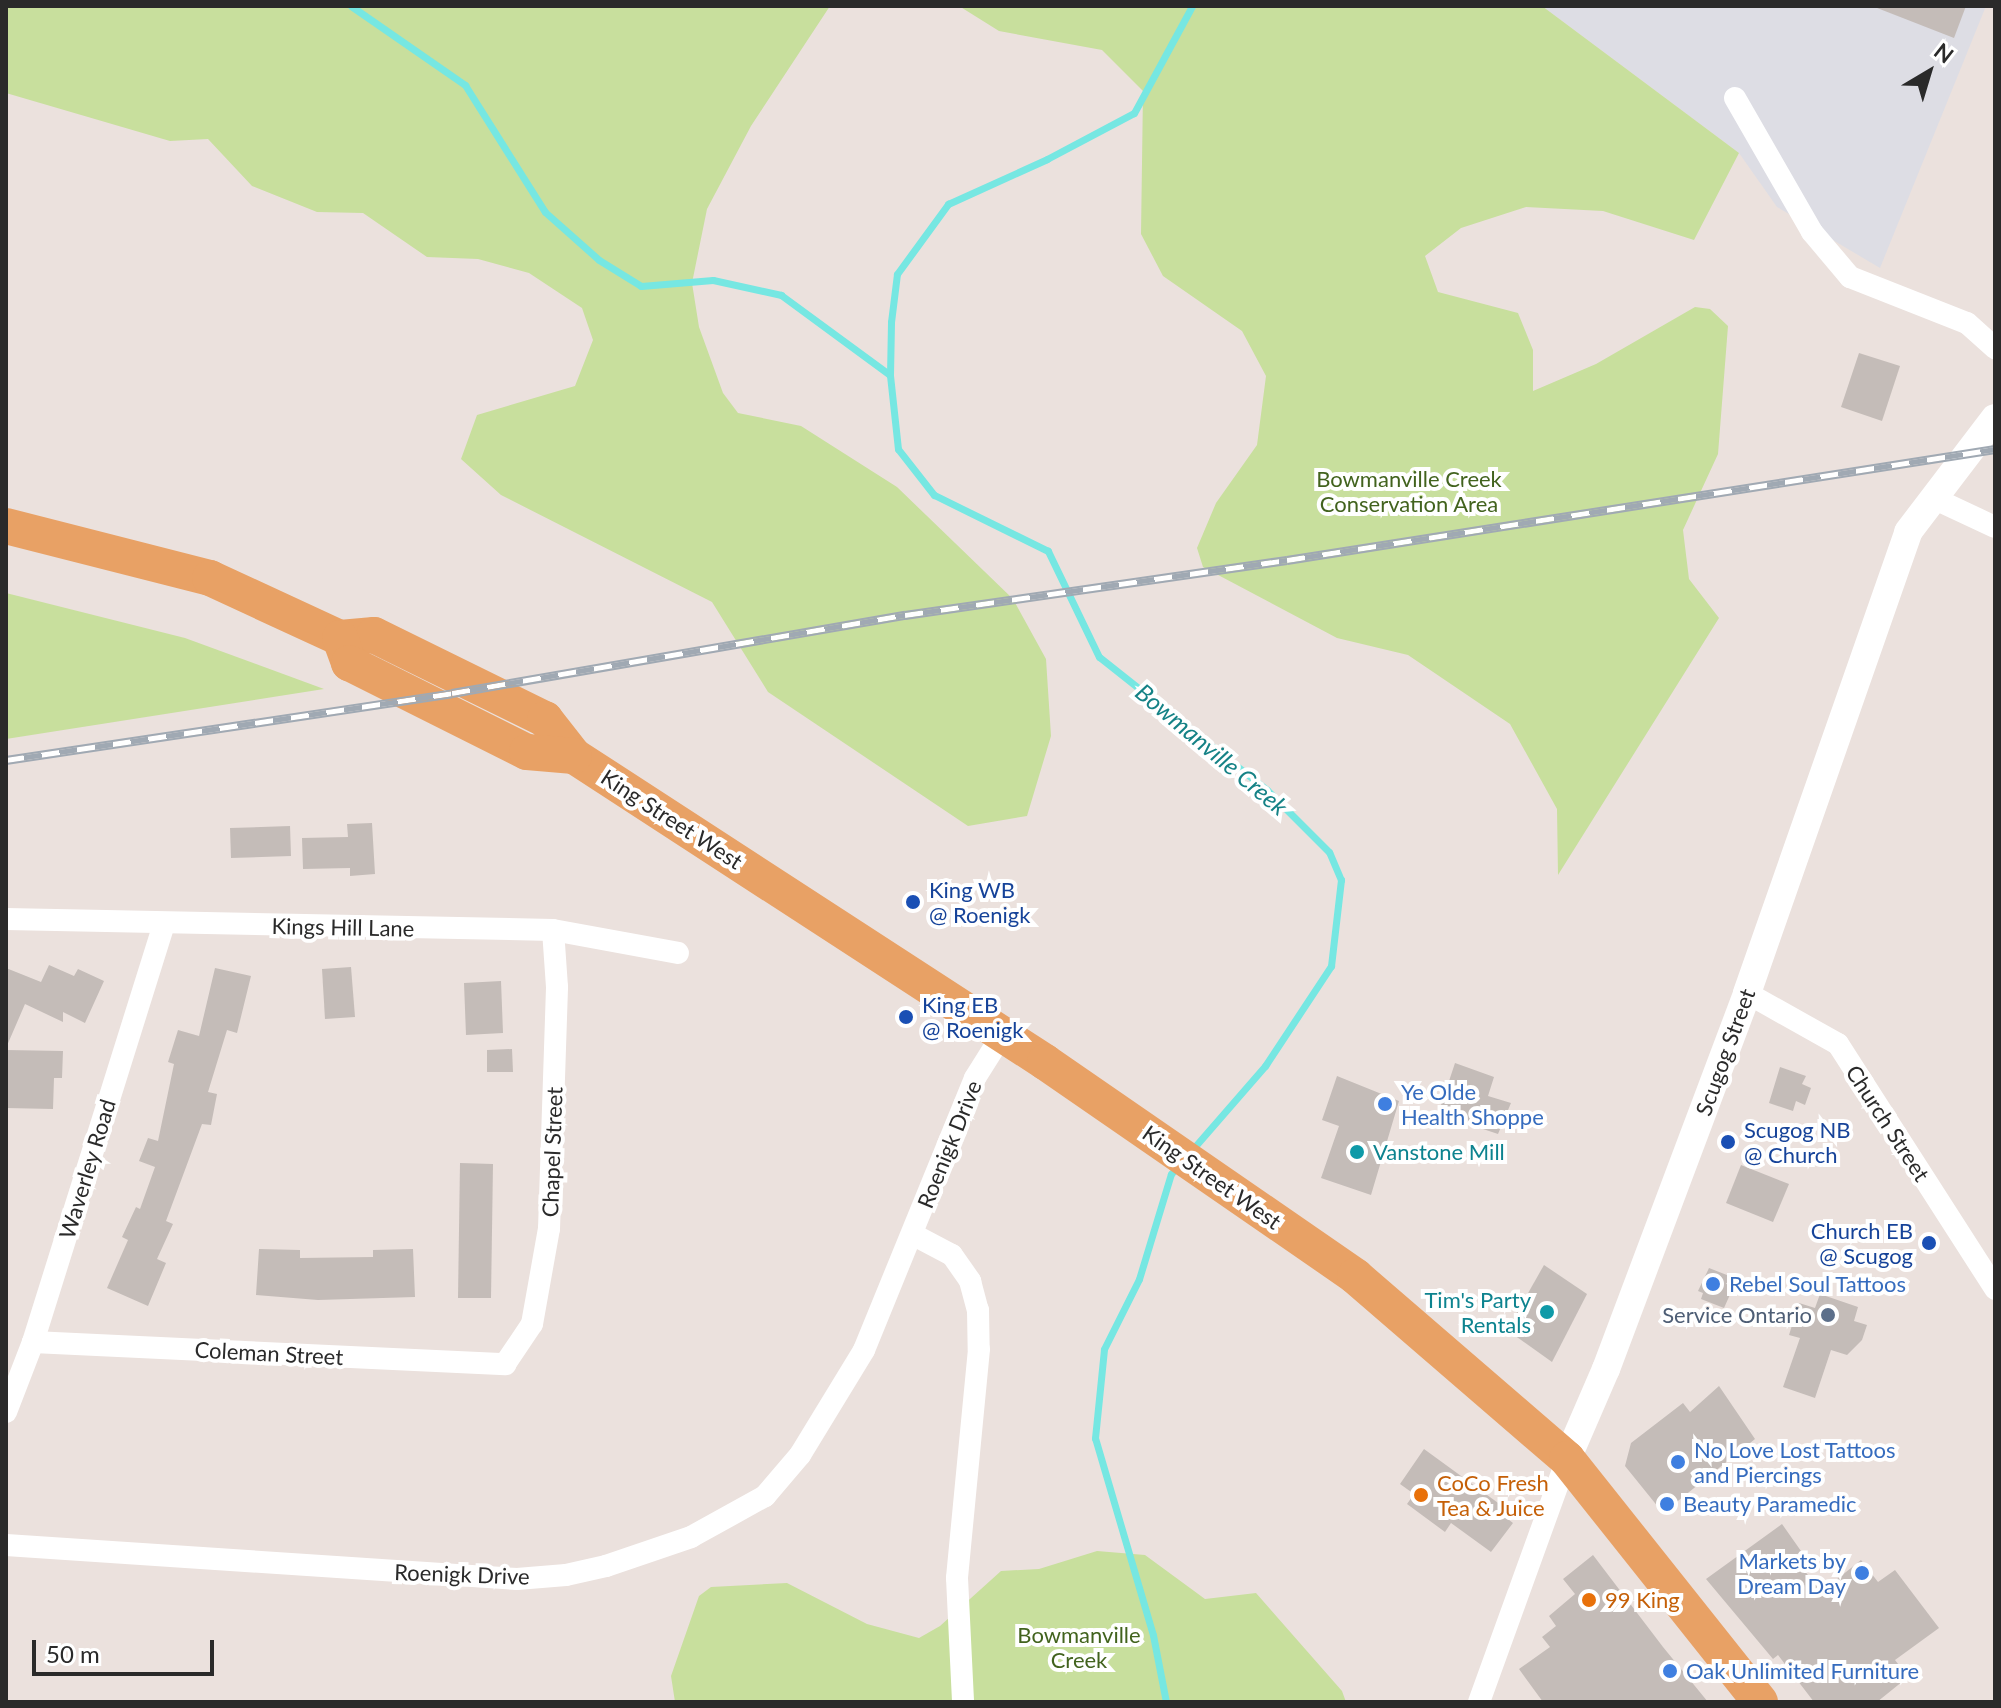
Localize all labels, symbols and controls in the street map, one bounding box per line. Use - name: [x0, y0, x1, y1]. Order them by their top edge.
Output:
- north arrow: [1889, 32, 1969, 112]
- text: N: [1929, 37, 1959, 69]
- park label: Bowmanville Creek Conservation Area: [1316, 465, 1502, 516]
- water label: Bowmanville Creek: [1130, 677, 1294, 821]
- street label: King Street West: [596, 763, 748, 875]
- place label: King WB @ Roenigk: [929, 876, 1030, 928]
- marker: King WB @ Roenigk: [904, 893, 922, 911]
- street label: Kings Hill Lane: [271, 913, 415, 941]
- street label: Scugog Street: [1690, 985, 1760, 1119]
- place label: King EB @ Roenigk: [922, 991, 1023, 1042]
- marker: King EB @ Roenigk: [897, 1008, 915, 1026]
- street label: Church Street: [1841, 1060, 1935, 1186]
- street label: Roenigk Drive: [911, 1076, 987, 1212]
- place label: Ye Olde Health Shoppe: [1401, 1078, 1544, 1130]
- street label: Chapel Street: [537, 1086, 567, 1218]
- marker: Ye Olde Health Shoppe: [1376, 1095, 1394, 1113]
- street label: Waverley Road: [53, 1096, 121, 1242]
- place label: Scugog NB @ Church: [1744, 1116, 1850, 1168]
- street label: King Street West: [1138, 1119, 1286, 1235]
- marker: Scugog NB @ Church: [1719, 1133, 1737, 1151]
- place label: Vanstone Mill: [1373, 1139, 1505, 1165]
- marker: Vanstone Mill: [1348, 1143, 1366, 1161]
- place label: Church EB @ Scugog: [1811, 1217, 1913, 1268]
- marker: Church EB @ Scugog: [1920, 1234, 1938, 1252]
- place label: Rebel Soul Tattoos: [1729, 1271, 1907, 1297]
- marker: Rebel Soul Tattoos: [1704, 1275, 1722, 1293]
- place label: Tim's Party Rentals: [1424, 1286, 1531, 1338]
- place label: Service Ontario: [1662, 1302, 1812, 1328]
- marker: Tim's Party Rentals: [1538, 1303, 1556, 1321]
- marker: Service Ontario: [1819, 1306, 1837, 1324]
- street label: Coleman Street: [194, 1336, 344, 1370]
- place label: No Love Lost Tattoos and Piercings: [1694, 1436, 1896, 1488]
- marker: No Love Lost Tattoos and Piercings: [1669, 1453, 1687, 1471]
- place label: CoCo Fresh Tea & Juice: [1437, 1469, 1549, 1520]
- marker: CoCo Fresh Tea & Juice: [1412, 1486, 1430, 1504]
- place label: Beauty Paramedic: [1683, 1491, 1857, 1517]
- marker: Beauty Paramedic: [1658, 1495, 1676, 1513]
- place label: Markets by Dream Day: [1737, 1547, 1846, 1598]
- street label: Roenigk Drive: [394, 1558, 530, 1590]
- marker: Markets by Dream Day: [1853, 1564, 1871, 1582]
- place label: 99 King: [1605, 1587, 1680, 1613]
- marker: 99 King: [1580, 1591, 1598, 1609]
- park label: Bowmanville Creek: [1017, 1621, 1141, 1672]
- scale bar: [36, 1624, 218, 1674]
- text: 50 m: [46, 1639, 100, 1668]
- place label: Oak Unlimited Furniture: [1686, 1658, 1919, 1684]
- marker: Oak Unlimited Furniture: [1661, 1662, 1679, 1680]

